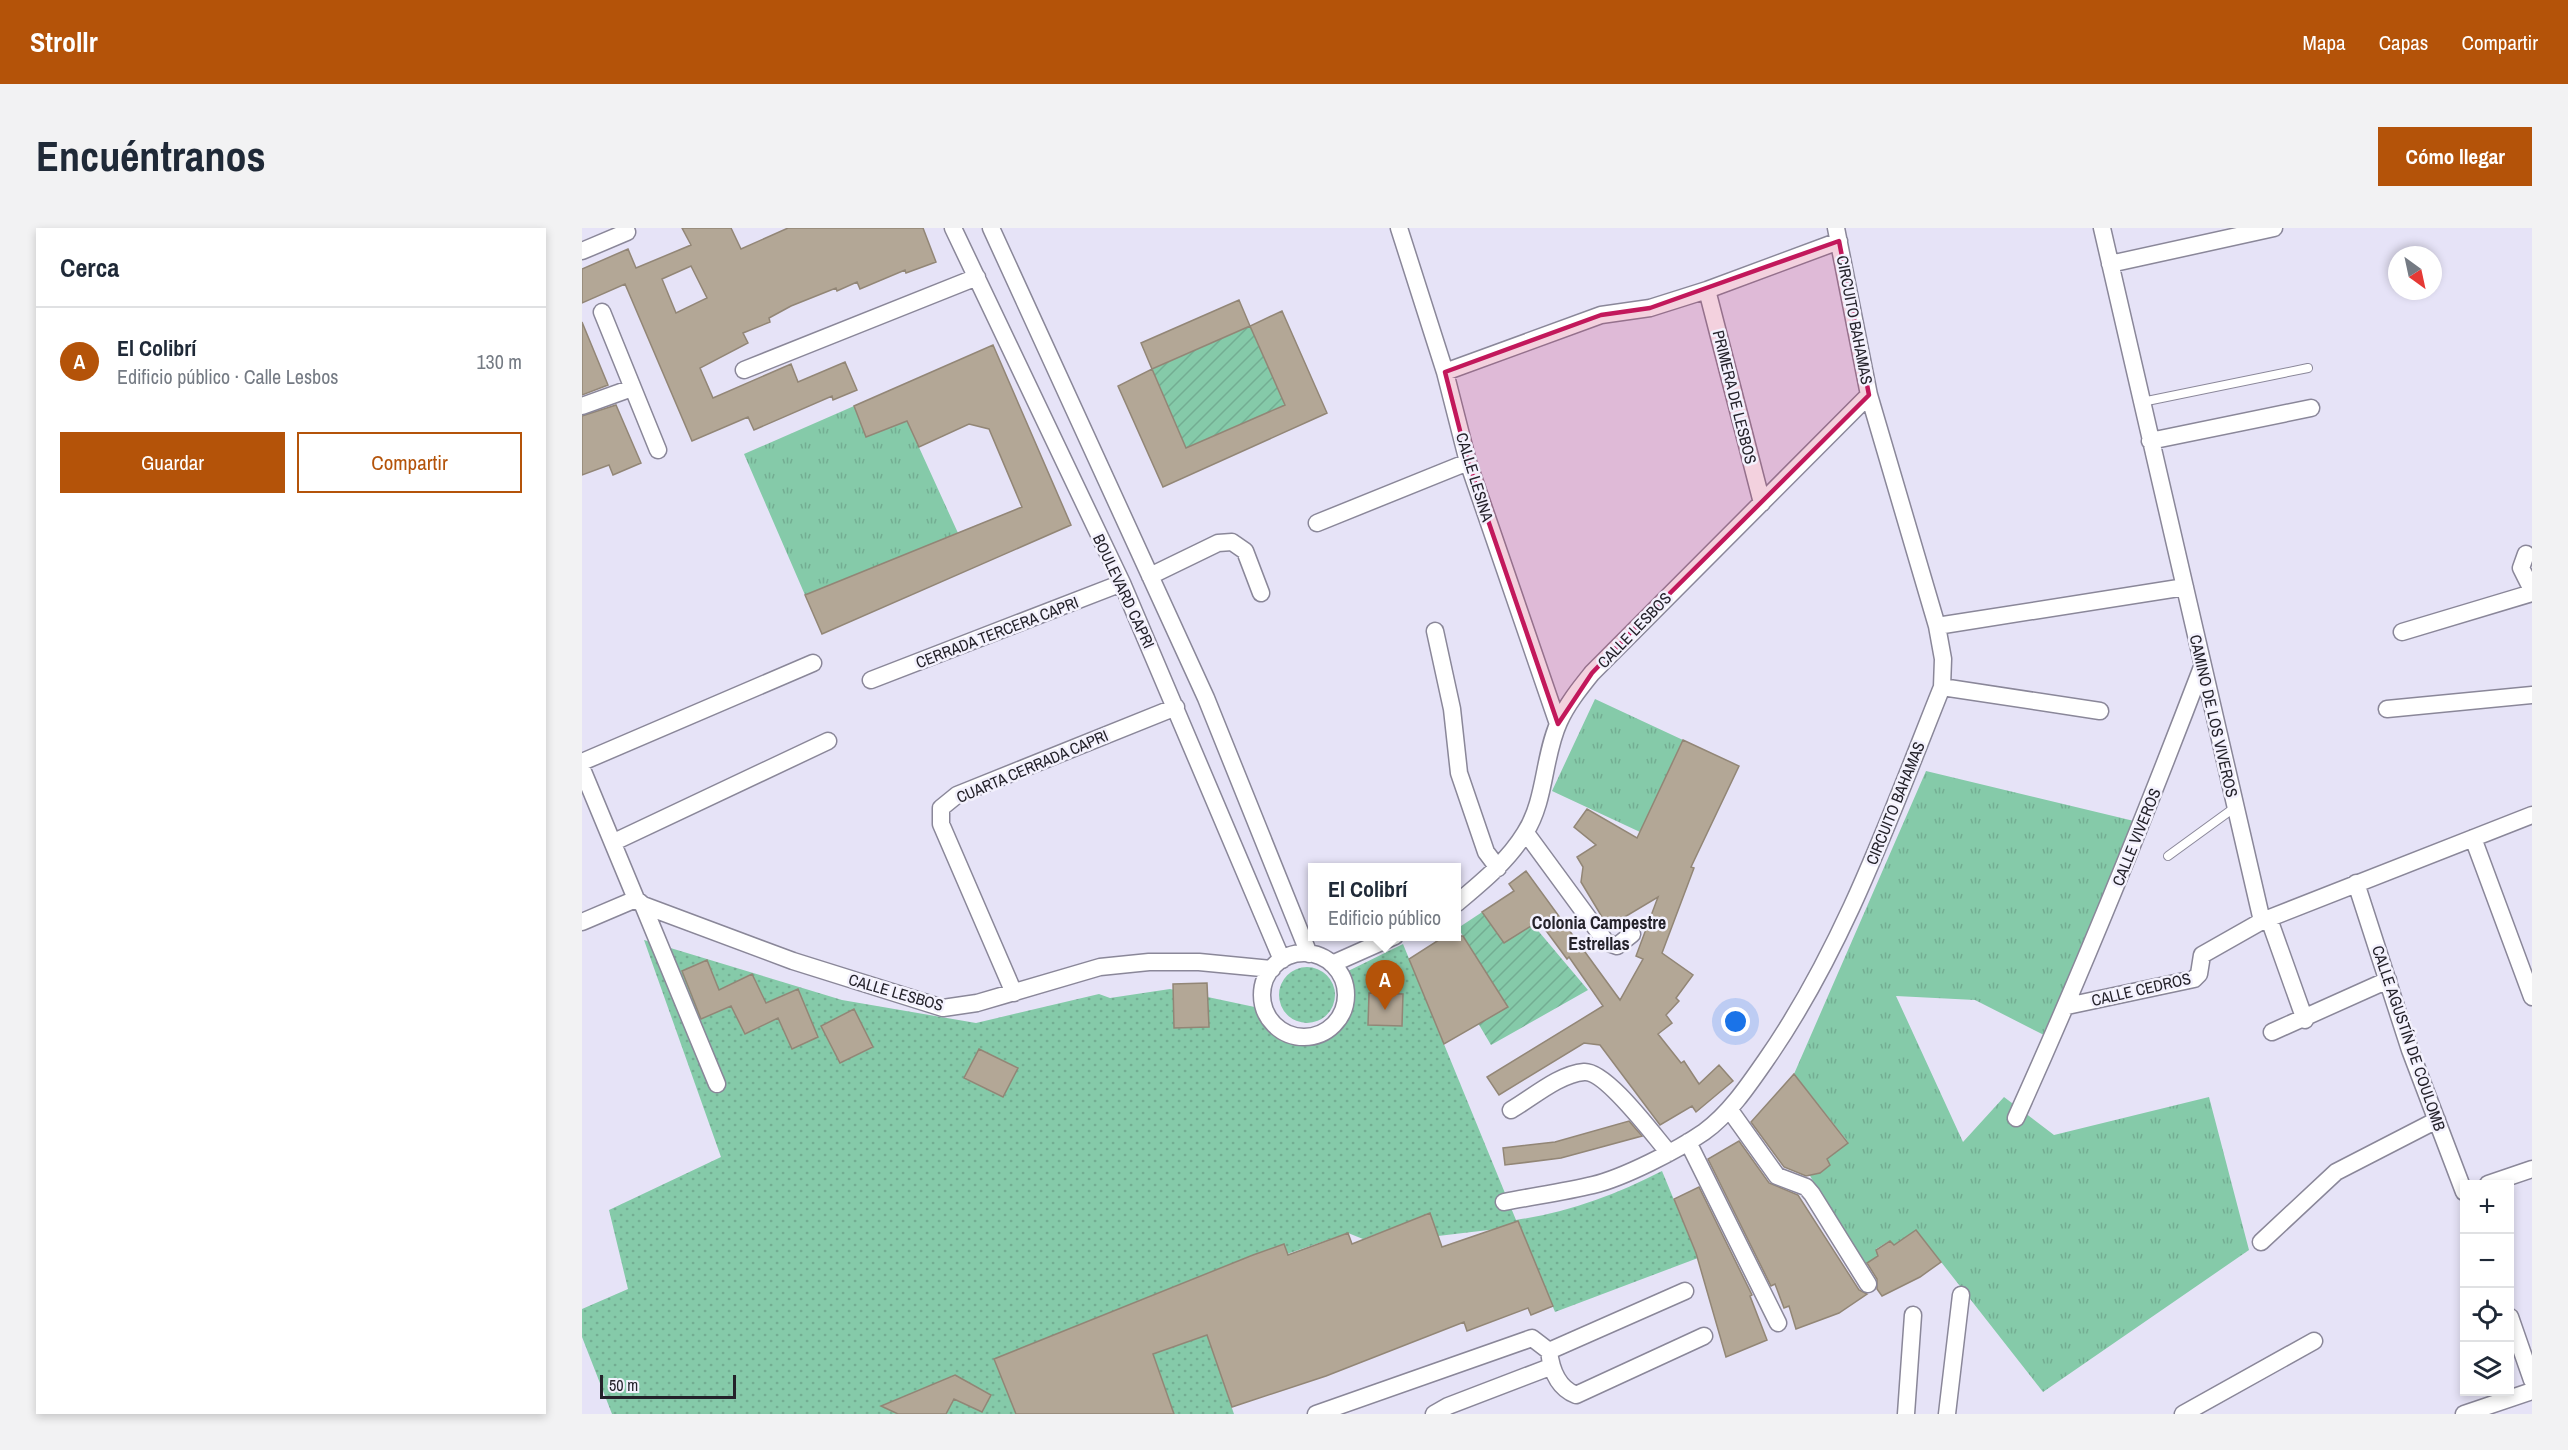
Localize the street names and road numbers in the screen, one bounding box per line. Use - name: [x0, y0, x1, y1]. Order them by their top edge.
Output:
- street label: CIRCUITO BAHAMAS: [1832, 254, 1878, 387]
- street label: PRIMERA DE LESBOS: [1708, 328, 1762, 466]
- street label: CALLE LESINA: [1451, 430, 1499, 524]
- street label: BOULEVARD CAPRI: [1088, 530, 1160, 652]
- street label: CALLE LESBOS: [1592, 587, 1676, 673]
- street label: CERRADA TERCERA CAPRI: [913, 591, 1081, 673]
- street label: CAMINO DE LOS VIVEROS: [2185, 633, 2243, 800]
- street label: CUARTA CERRADA CAPRI: [953, 724, 1111, 808]
- street label: CIRCUITO BAHAMAS: [1860, 738, 1930, 868]
- street label: CALLE VIVEROS: [2106, 785, 2166, 889]
- street label: CALLE AGUSTÍN DE COULOMB: [2367, 942, 2451, 1134]
- street label: CALLE CEDROS: [2089, 967, 2193, 1011]
- street label: CALLE LESBOS: [846, 968, 946, 1016]

